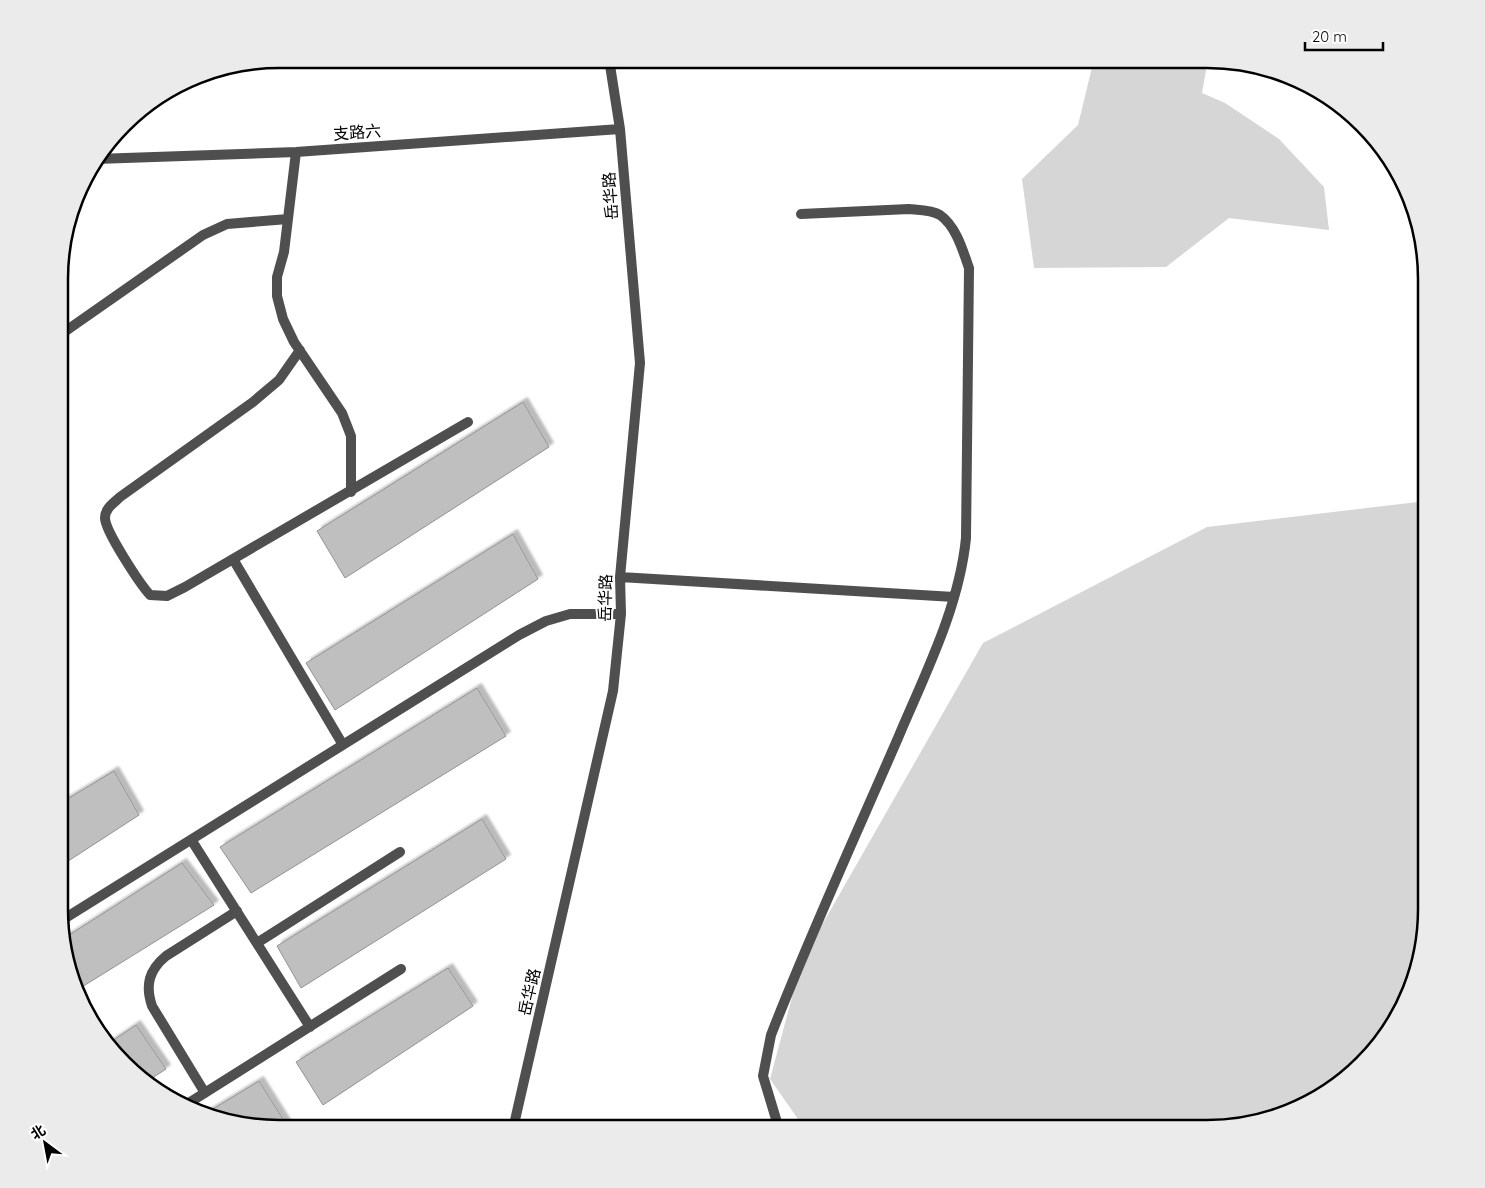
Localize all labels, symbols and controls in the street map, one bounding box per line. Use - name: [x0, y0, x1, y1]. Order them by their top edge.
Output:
- scale bar: [1305, 20, 1382, 52]
- text: 20 m: [1312, 27, 1347, 46]
- street label: 支路六: [332, 120, 382, 144]
- street label: 岳华路: [598, 171, 622, 221]
- street label: 岳华路: [595, 574, 615, 622]
- street label: 岳华路: [514, 966, 544, 1018]
- north arrow: [20, 1118, 70, 1168]
- text: 北: [27, 1121, 49, 1143]

